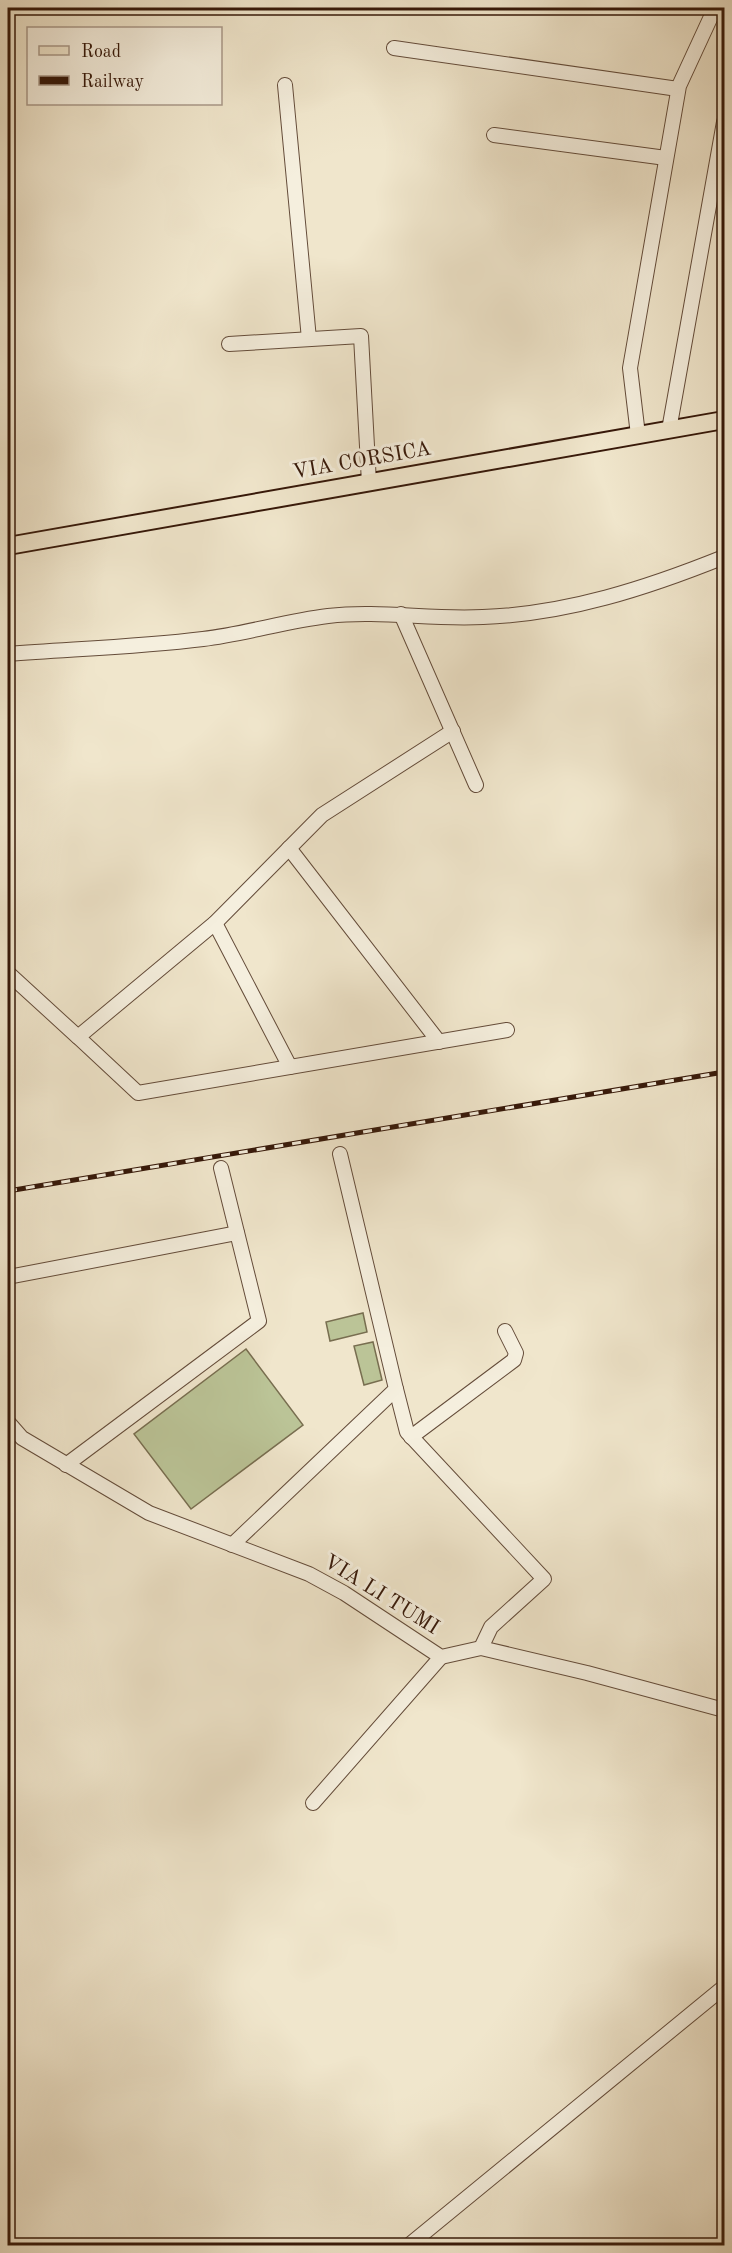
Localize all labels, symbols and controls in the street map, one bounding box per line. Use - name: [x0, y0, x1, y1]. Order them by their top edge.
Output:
- legend: [27, 27, 222, 105]
- text: Road: [81, 43, 121, 61]
- text: Railway: [81, 73, 144, 91]
- street label: VIA CORSICA: [291, 438, 433, 484]
- street label: VIA LI TUMI: [320, 1551, 442, 1639]

